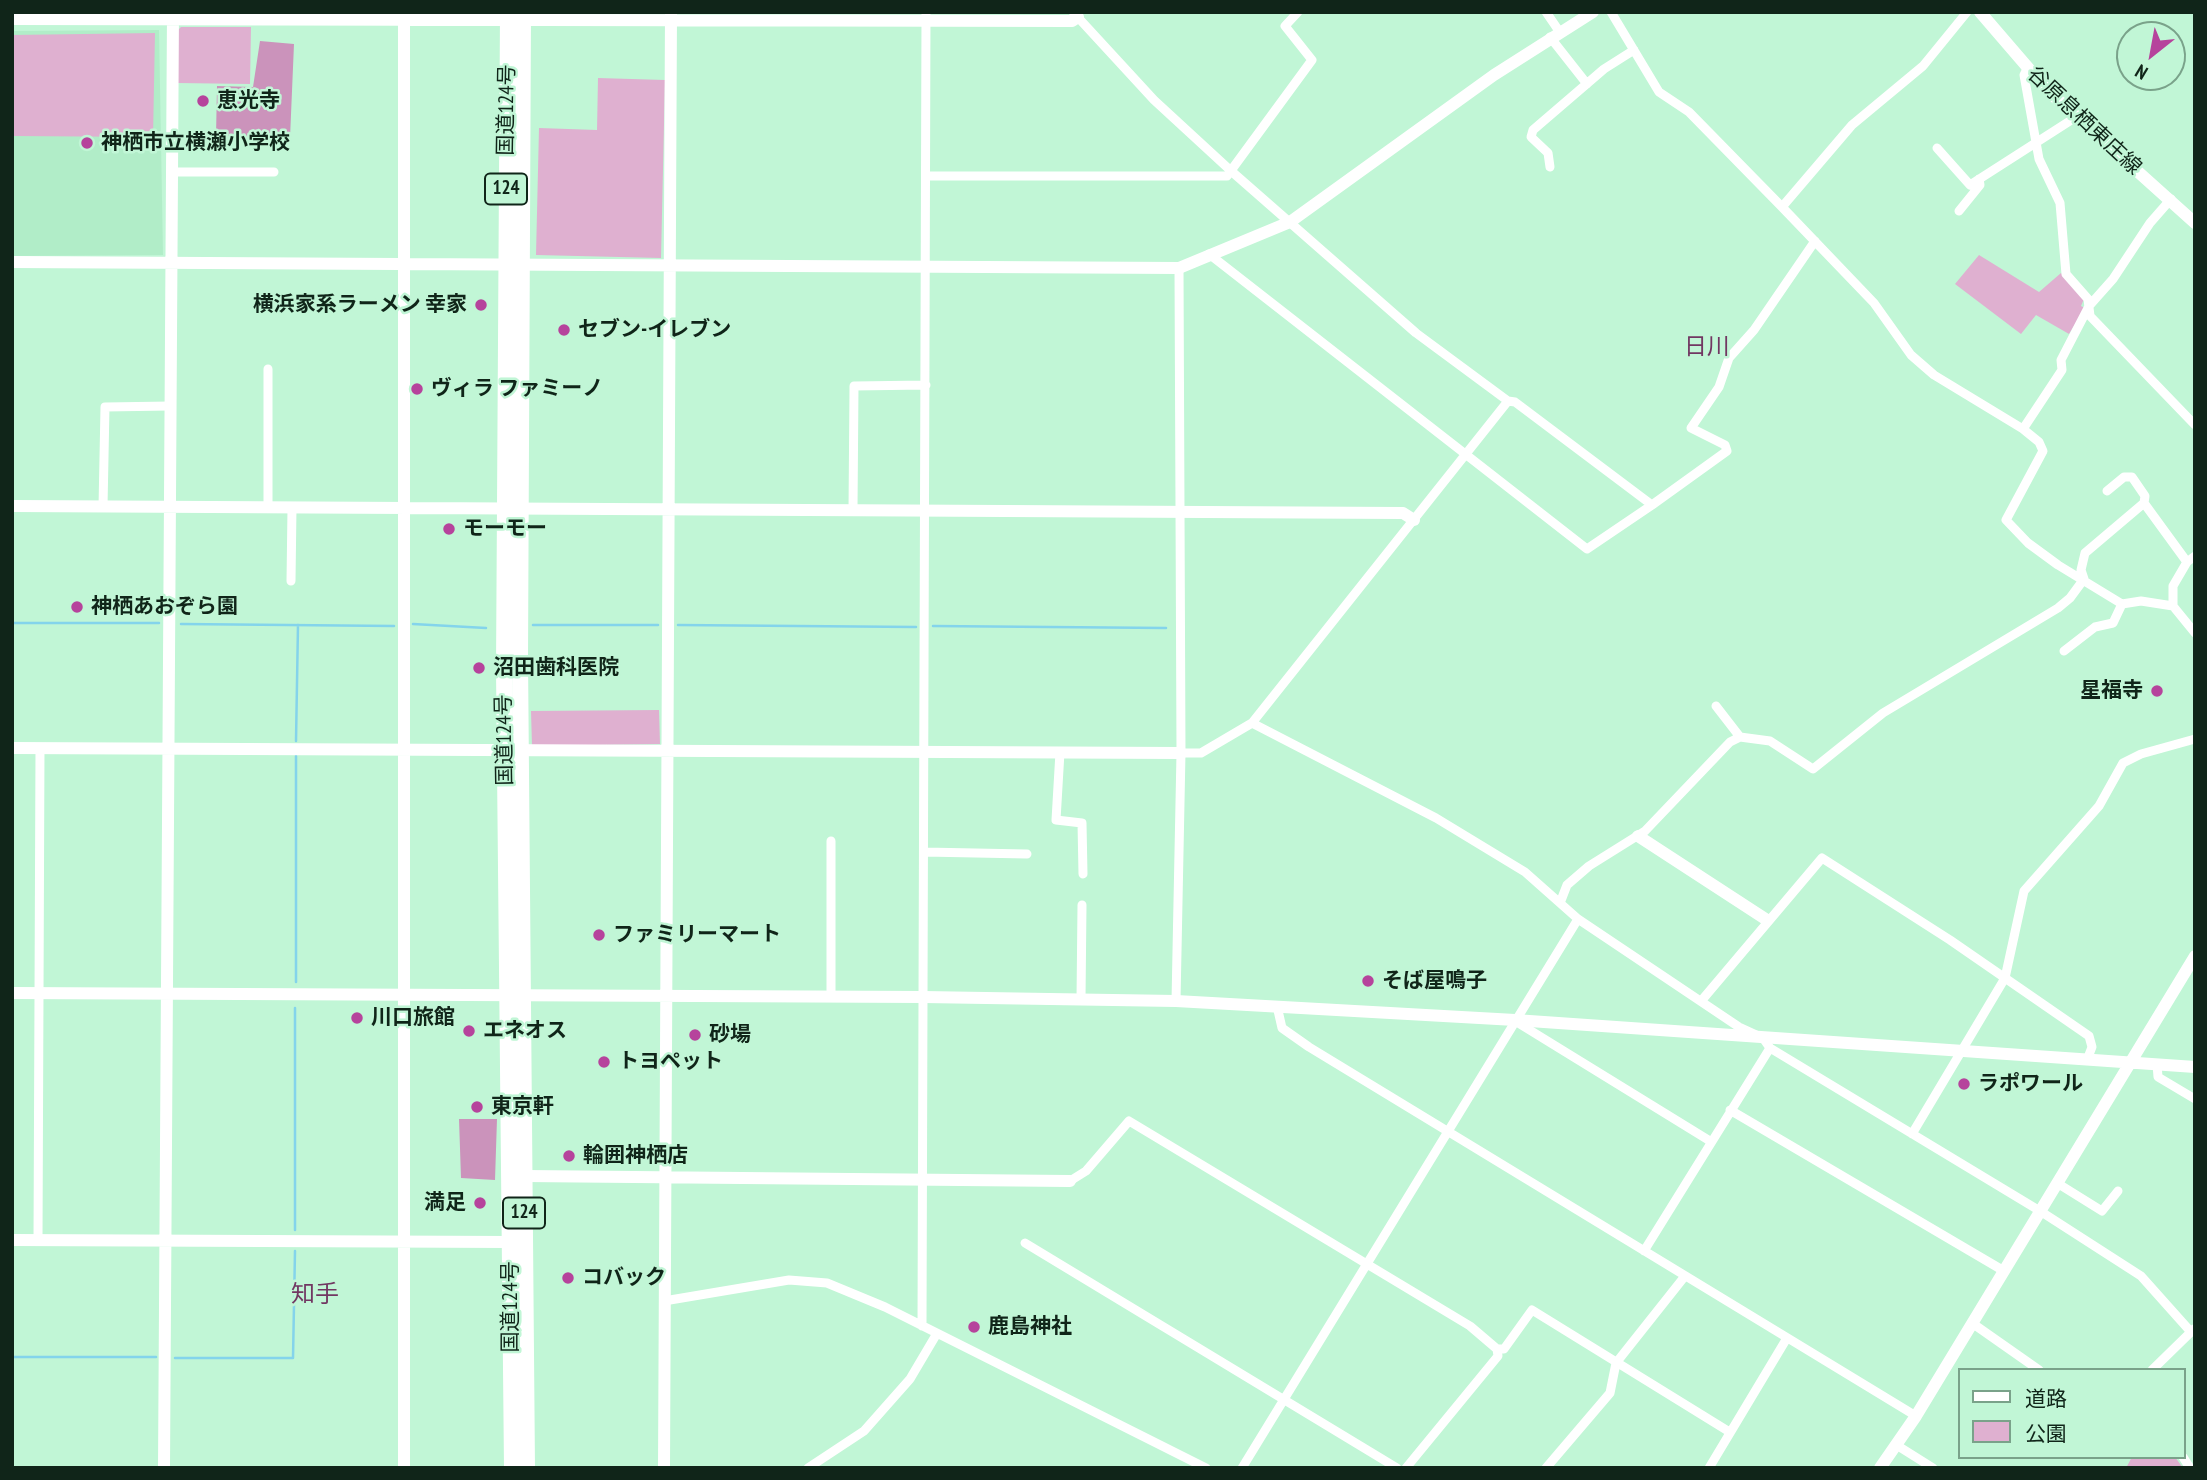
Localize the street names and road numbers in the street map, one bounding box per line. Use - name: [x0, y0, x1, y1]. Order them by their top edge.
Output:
- street label: 谷原息栖東庄線: [2022, 62, 2146, 180]
- street label: 国道124号: [494, 64, 520, 156]
- road number: 124: [485, 174, 527, 204]
- street label: 国道124号: [492, 694, 518, 786]
- road number: 124: [503, 1198, 545, 1228]
- street label: 国道124号: [498, 1261, 524, 1353]

